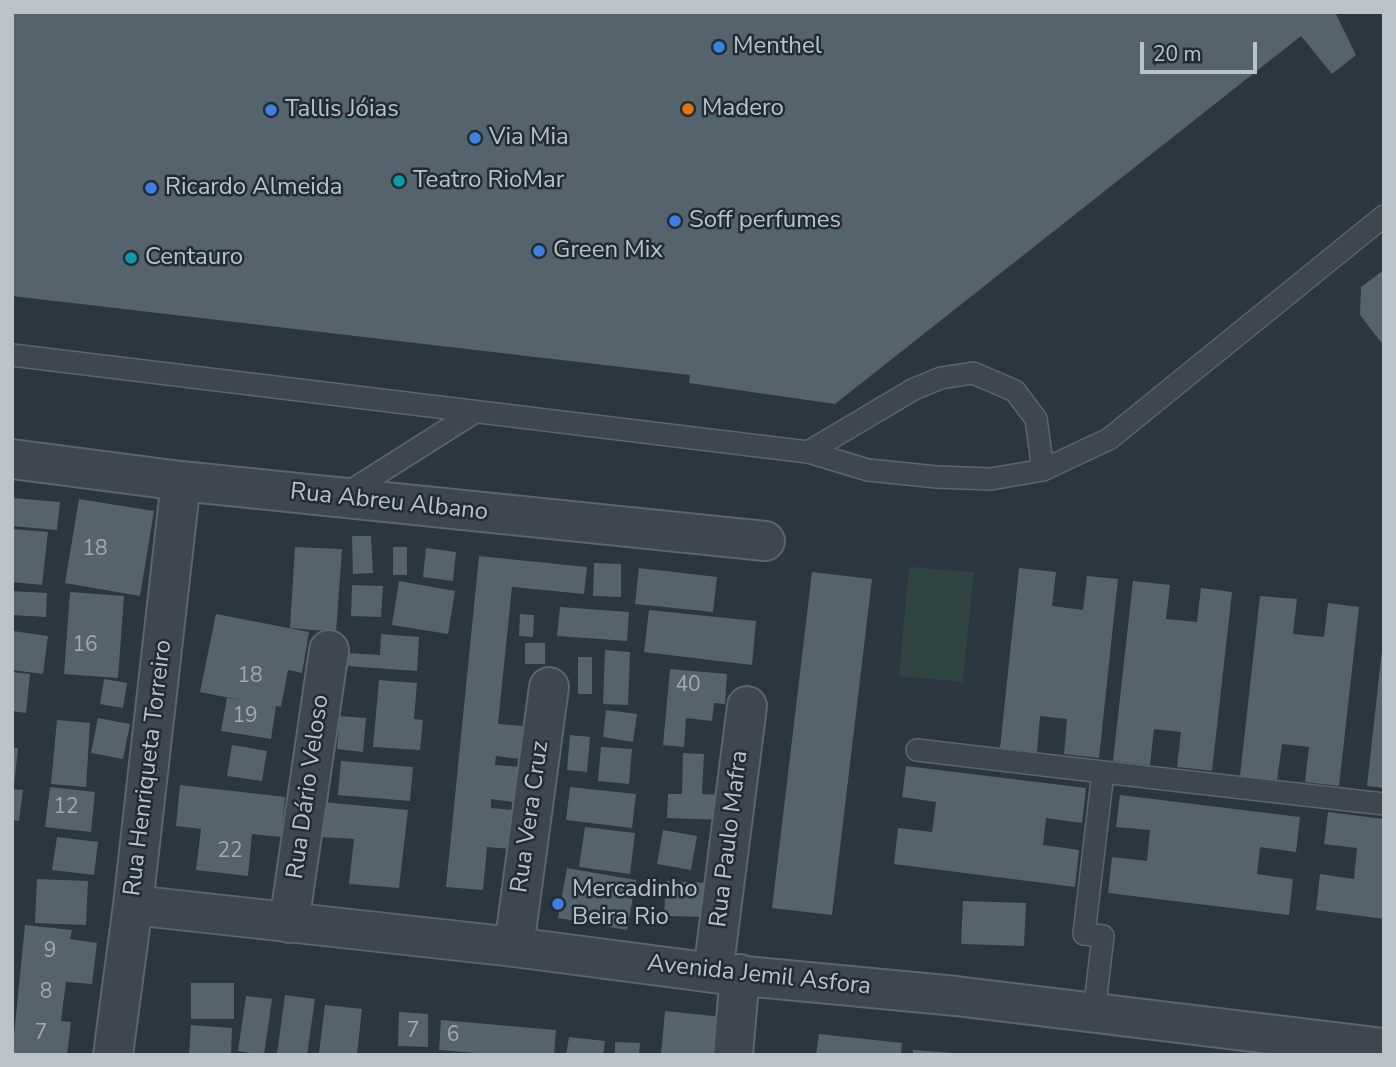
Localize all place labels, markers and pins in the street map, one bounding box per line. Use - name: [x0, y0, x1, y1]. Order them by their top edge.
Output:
- place label: Menthel: [733, 33, 822, 61]
- marker: Menthel: [711, 39, 727, 55]
- place label: Madero: [702, 95, 784, 123]
- place label: Tallis Jóias: [285, 96, 399, 124]
- marker: Madero: [680, 101, 696, 117]
- marker: Tallis Jóias: [263, 102, 279, 118]
- place label: Via Mia: [489, 124, 569, 152]
- marker: Via Mia: [467, 130, 483, 146]
- place label: Teatro RioMar: [413, 167, 564, 195]
- marker: Teatro RioMar: [391, 173, 407, 189]
- place label: Ricardo Almeida: [165, 174, 342, 202]
- marker: Ricardo Almeida: [143, 180, 159, 196]
- place label: Soff perfumes: [689, 207, 841, 235]
- marker: Soff perfumes: [667, 213, 683, 229]
- place label: Green Mix: [553, 237, 663, 265]
- marker: Green Mix: [531, 243, 547, 259]
- place label: Centauro: [145, 244, 243, 272]
- marker: Centauro: [123, 250, 139, 266]
- place label: Mercadinho Beira Rio: [572, 876, 698, 932]
- marker: Mercadinho Beira Rio: [550, 896, 566, 912]

